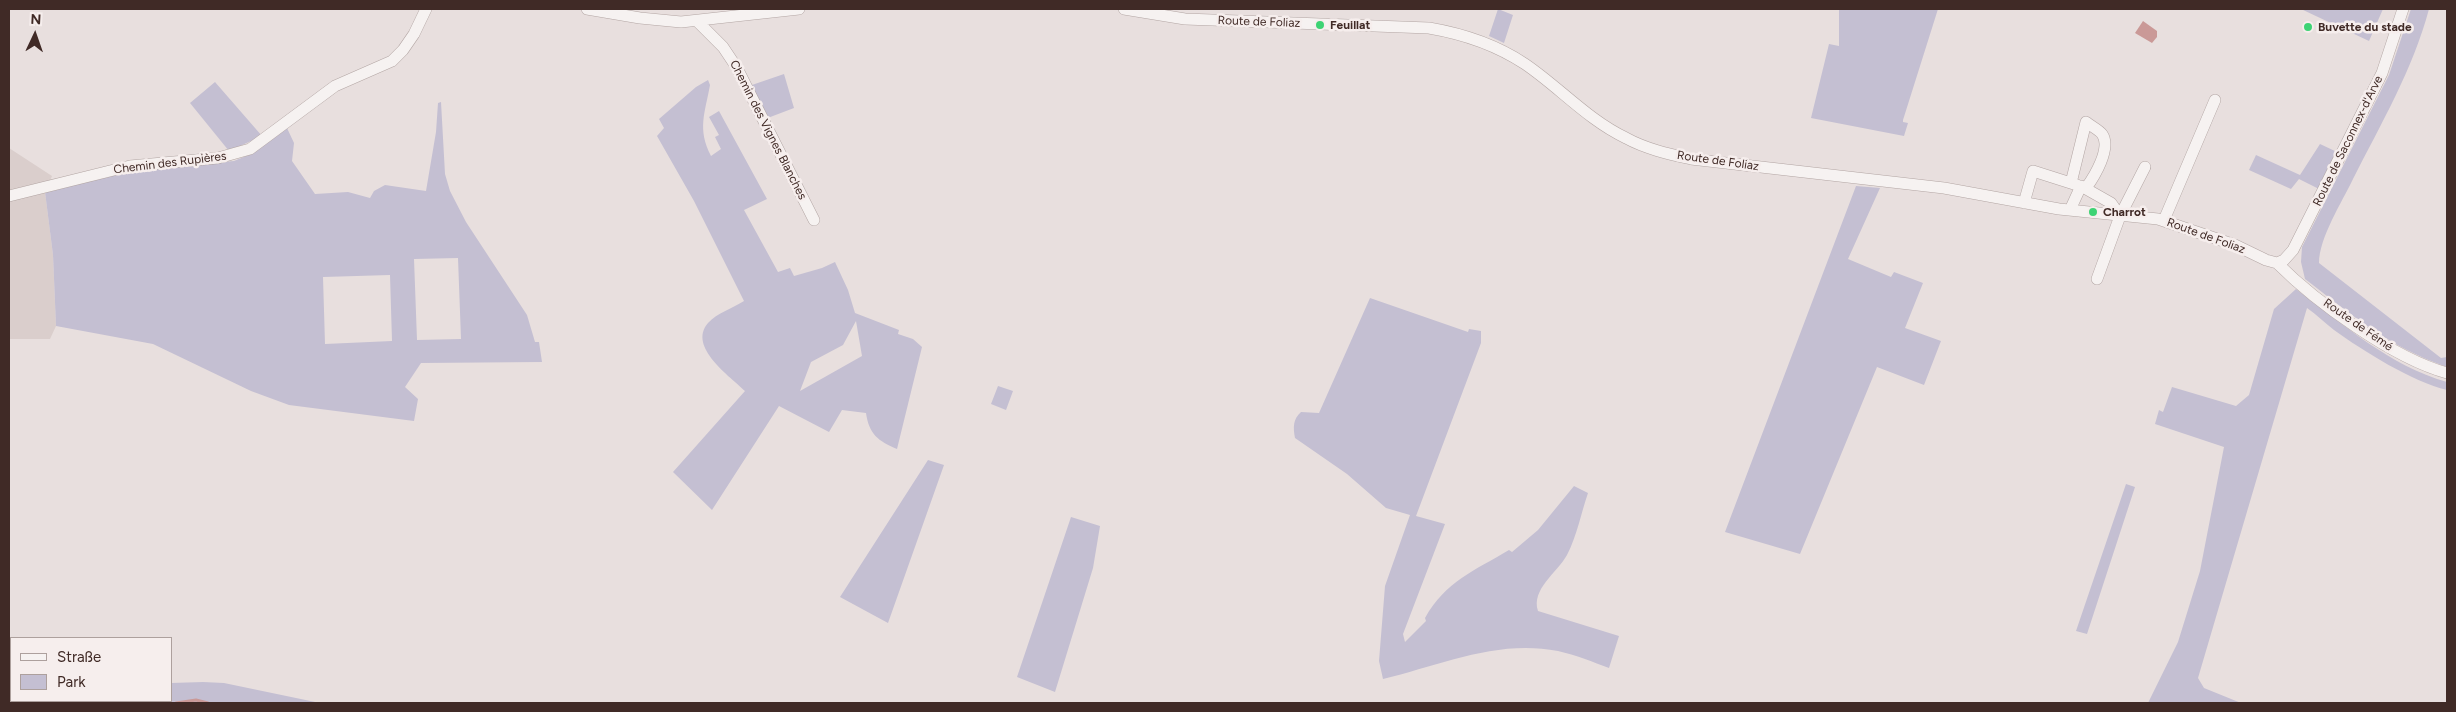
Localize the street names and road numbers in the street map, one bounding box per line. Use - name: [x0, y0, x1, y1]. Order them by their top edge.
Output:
- street label: Route de Foliaz: [1217, 13, 1301, 31]
- street label: Chemin des Vignes Blanches: [726, 58, 810, 202]
- street label: Route de Saconnex-d'Arve: [2310, 73, 2386, 209]
- street label: Route de Foliaz: [1676, 148, 1760, 174]
- street label: Chemin des Rupières: [113, 149, 227, 177]
- street label: Route de Foliaz: [2165, 215, 2247, 257]
- street label: Route de Fémé: [2320, 296, 2396, 354]

